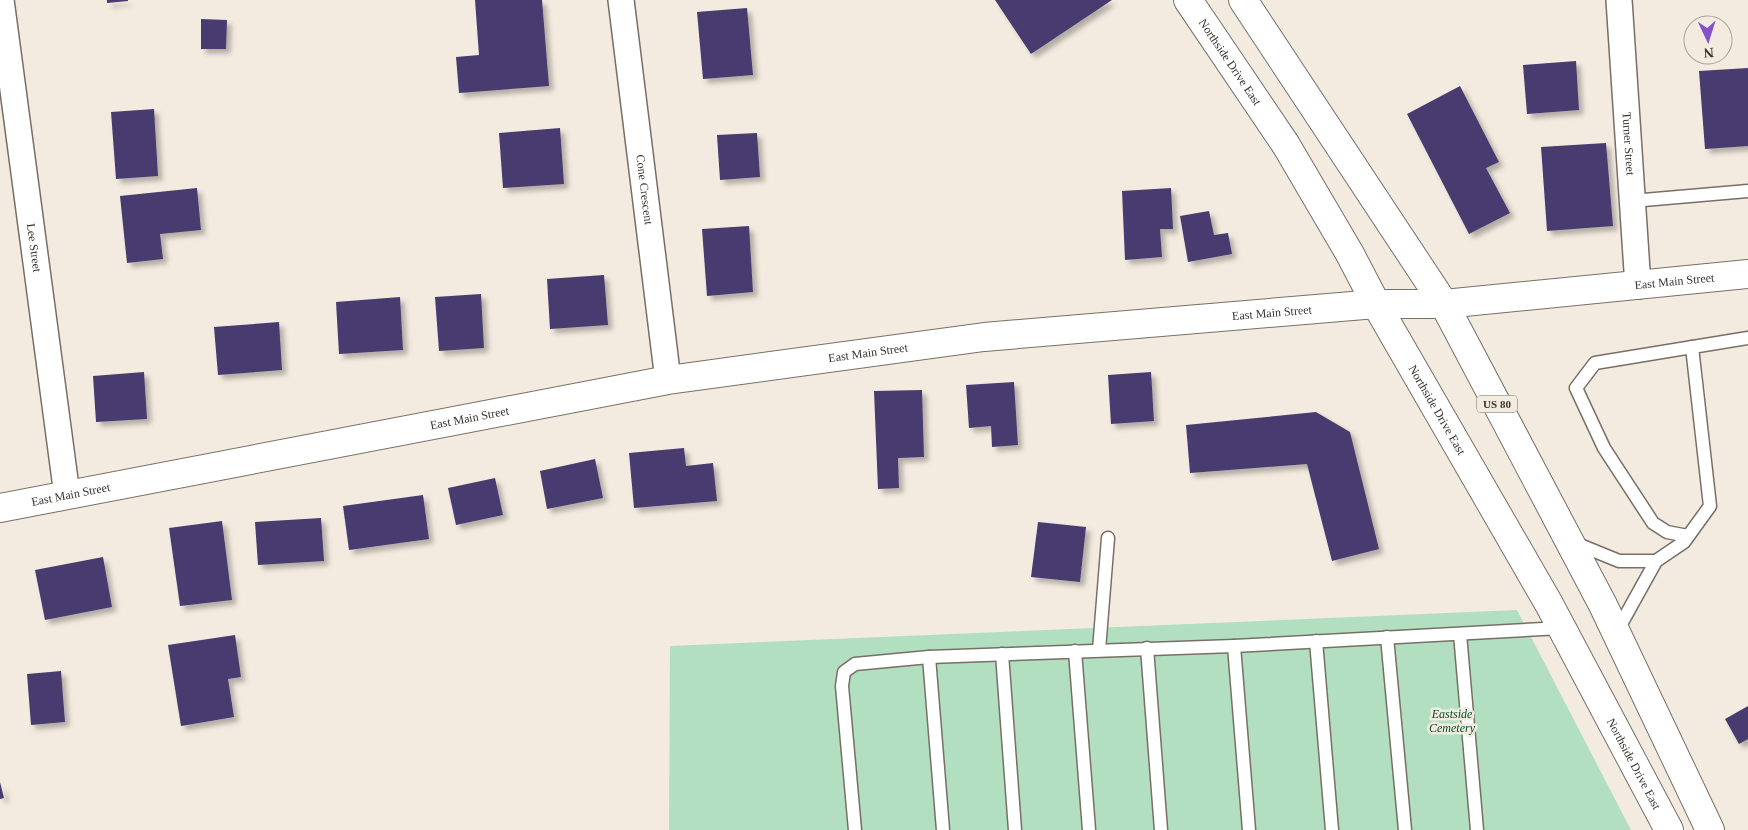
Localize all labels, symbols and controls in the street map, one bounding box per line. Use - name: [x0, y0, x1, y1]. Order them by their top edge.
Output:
- north arrow: [1683, 15, 1733, 65]
- street label: Northside Drive East: [1196, 16, 1265, 109]
- text: N: [1703, 45, 1714, 60]
- street label: Turner Street: [1619, 112, 1638, 176]
- street label: Cone Crescent: [633, 154, 656, 226]
- street label: Lee Street: [24, 223, 44, 274]
- street label: East Main Street: [1634, 270, 1716, 292]
- street label: East Main Street: [1231, 302, 1313, 323]
- street label: East Main Street: [827, 340, 909, 365]
- street label: Northside Drive East: [1406, 362, 1469, 458]
- road number: US 80: [1477, 396, 1517, 412]
- street label: East Main Street: [429, 404, 511, 432]
- street label: East Main Street: [30, 480, 112, 509]
- park label: Eastside Cemetery: [1429, 707, 1476, 735]
- street label: Northside Drive East: [1604, 716, 1664, 812]

